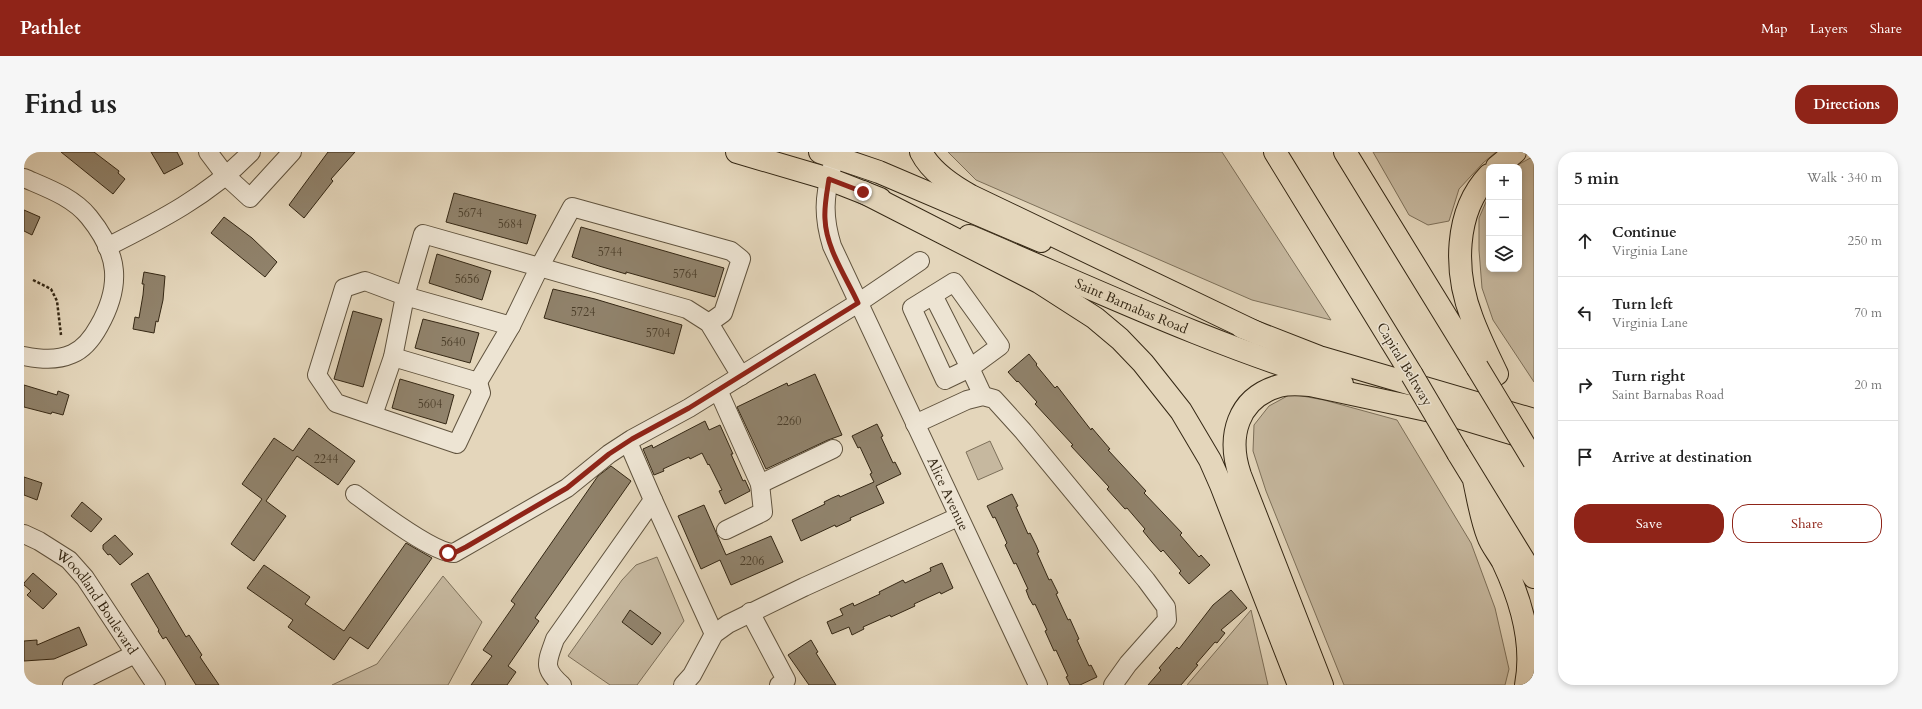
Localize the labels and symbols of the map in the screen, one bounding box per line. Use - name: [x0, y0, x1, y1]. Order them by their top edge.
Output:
- route end: [854, 183, 872, 201]
- house number: 5674: [458, 205, 482, 221]
- house number: 5684: [498, 216, 522, 232]
- house number: 5744: [598, 244, 622, 260]
- house number: 5764: [673, 266, 697, 282]
- house number: 5656: [455, 271, 479, 287]
- street label: Saint Barnabas Road: [1072, 274, 1191, 339]
- house number: 5724: [571, 304, 595, 320]
- street label: Capital Beltway: [1372, 319, 1437, 410]
- house number: 5704: [646, 325, 670, 341]
- house number: 5640: [441, 334, 465, 350]
- house number: 5604: [418, 396, 442, 412]
- house number: 2260: [777, 413, 801, 429]
- house number: 2244: [314, 451, 338, 467]
- street label: Alice Avenue: [922, 454, 973, 534]
- route start: [439, 544, 457, 562]
- street label: Woodland Boulevard: [51, 545, 142, 659]
- house number: 2206: [740, 553, 764, 569]

